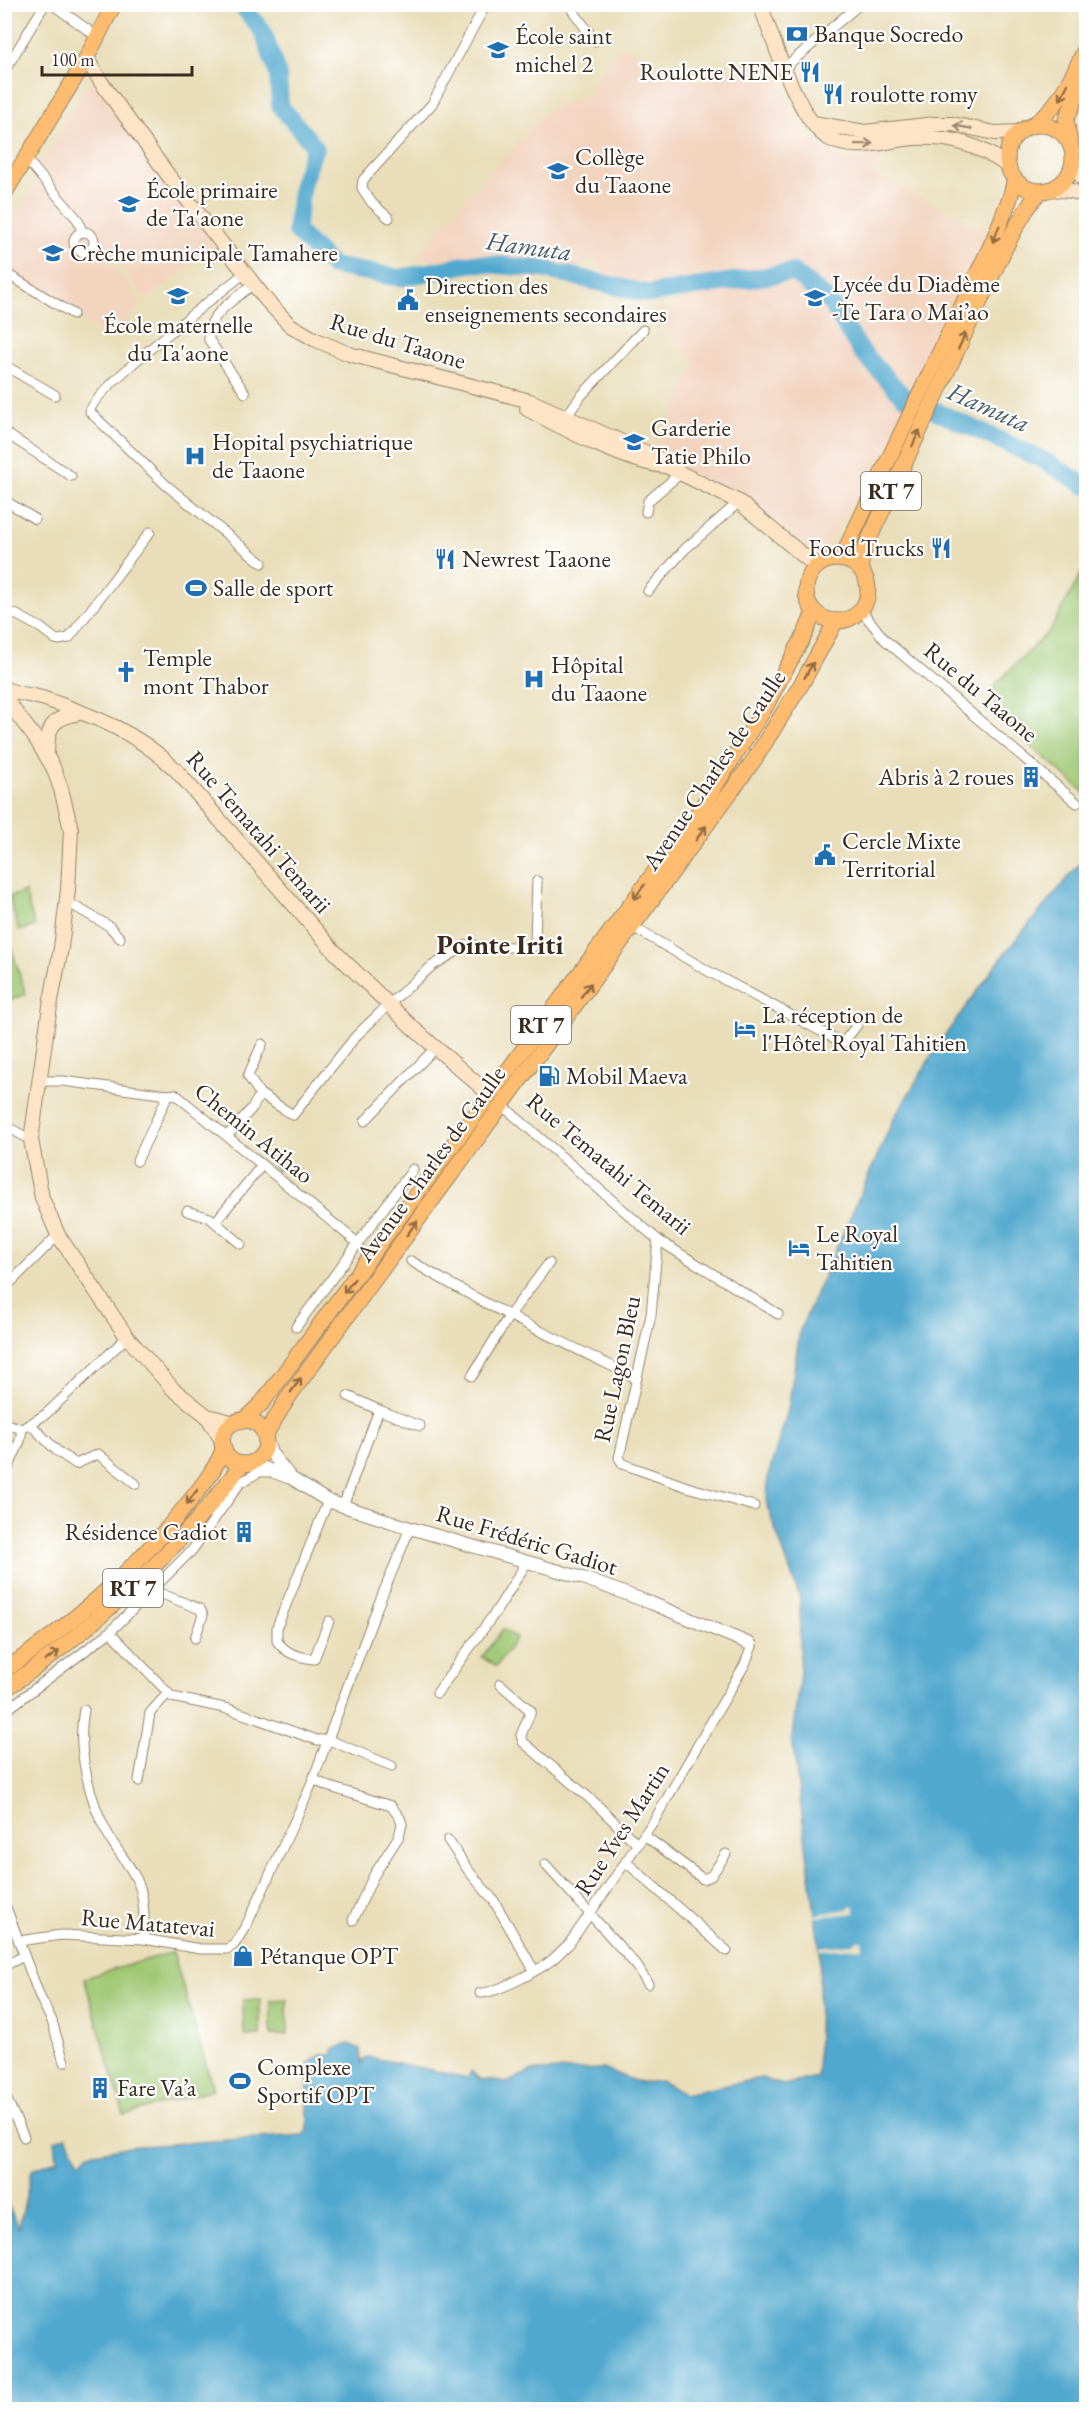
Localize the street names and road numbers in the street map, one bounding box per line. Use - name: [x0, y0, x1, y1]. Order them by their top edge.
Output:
- street label: Rue du Taaone: [327, 305, 470, 376]
- road number: RT 7: [861, 472, 921, 510]
- street label: Rue du Taaone: [918, 635, 1045, 749]
- street label: Avenue Charles de Gaulle: [634, 664, 792, 877]
- street label: Rue Tematahi Temarii: [180, 744, 339, 920]
- road number: RT 7: [511, 1006, 571, 1044]
- street label: Avenue Charles de Gaulle: [348, 1059, 512, 1269]
- street label: Chemin Atihao: [188, 1075, 320, 1190]
- street label: Rue Tematahi Temarii: [520, 1085, 698, 1242]
- street label: Rue Lagon Bleu: [586, 1292, 647, 1445]
- street label: Rue Frédéric Gadiot: [433, 1497, 622, 1582]
- road number: RT 7: [103, 1569, 163, 1607]
- street label: Rue Yves Martin: [567, 1756, 676, 1901]
- street label: Rue Matatevai: [80, 1901, 216, 1944]

